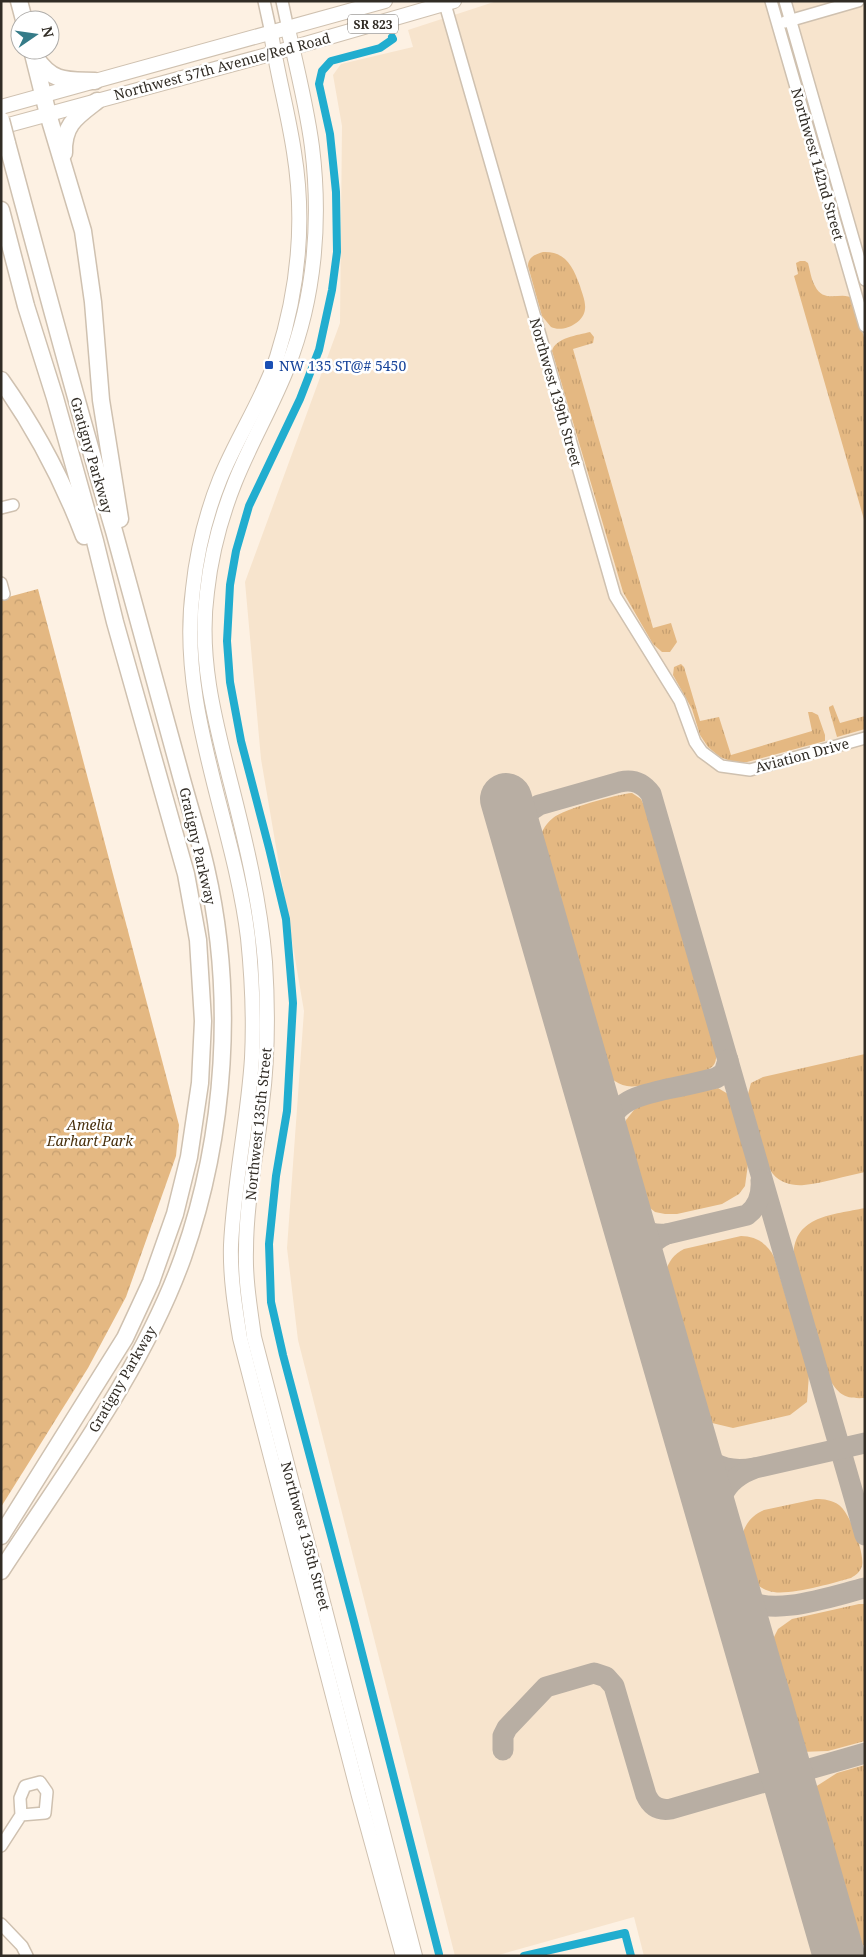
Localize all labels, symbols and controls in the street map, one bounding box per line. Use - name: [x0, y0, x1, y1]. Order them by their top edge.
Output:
- north arrow: [10, 10, 60, 60]
- road number: SR 823: [348, 14, 398, 34]
- text: N: [38, 24, 59, 39]
- street label: Northwest 57th Avenue/Red Road: [112, 28, 333, 104]
- street label: Northwest 142nd Street: [787, 86, 849, 242]
- street label: Northwest 139th Street: [526, 316, 586, 469]
- place label: NW 135 ST@# 5450: [279, 356, 406, 375]
- marker: NW 135 ST@# 5450: [263, 359, 275, 371]
- street label: Gratigny Parkway: [66, 395, 118, 515]
- street label: Aviation Drive: [753, 733, 851, 777]
- street label: Gratigny Parkway: [175, 785, 221, 907]
- street label: Northwest 135th Street: [241, 1047, 275, 1201]
- park label: Amelia Earhart Park: [46, 1115, 134, 1150]
- street label: Gratigny Parkway: [84, 1322, 160, 1436]
- street label: Northwest 135th Street: [277, 1459, 335, 1613]

